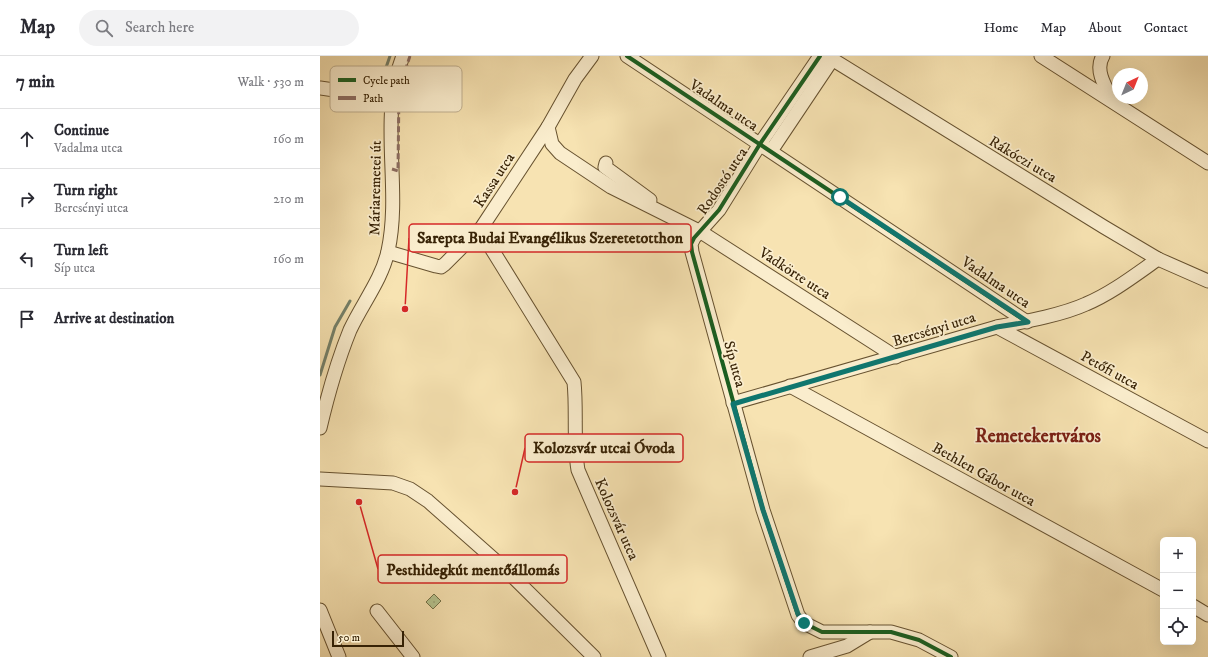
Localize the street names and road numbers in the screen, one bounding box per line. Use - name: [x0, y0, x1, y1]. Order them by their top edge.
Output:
- street label: Vadalma utca: [685, 75, 762, 136]
- street label: Rákóczi utca: [985, 132, 1061, 187]
- street label: Máriaremetei út: [365, 140, 386, 236]
- street label: Rodostó utca: [693, 143, 752, 219]
- street label: Kassa utca: [470, 149, 519, 211]
- street label: Vadkörte utca: [754, 243, 835, 304]
- street label: Vadalma utca: [957, 252, 1034, 313]
- street label: Bercsényi utca: [890, 308, 979, 351]
- street label: Síp utca: [719, 339, 750, 390]
- street label: Petőfi utca: [1077, 347, 1143, 394]
- street label: Bethlen Gábor utca: [929, 438, 1039, 511]
- street label: Kolozsvár utca: [590, 475, 643, 564]

